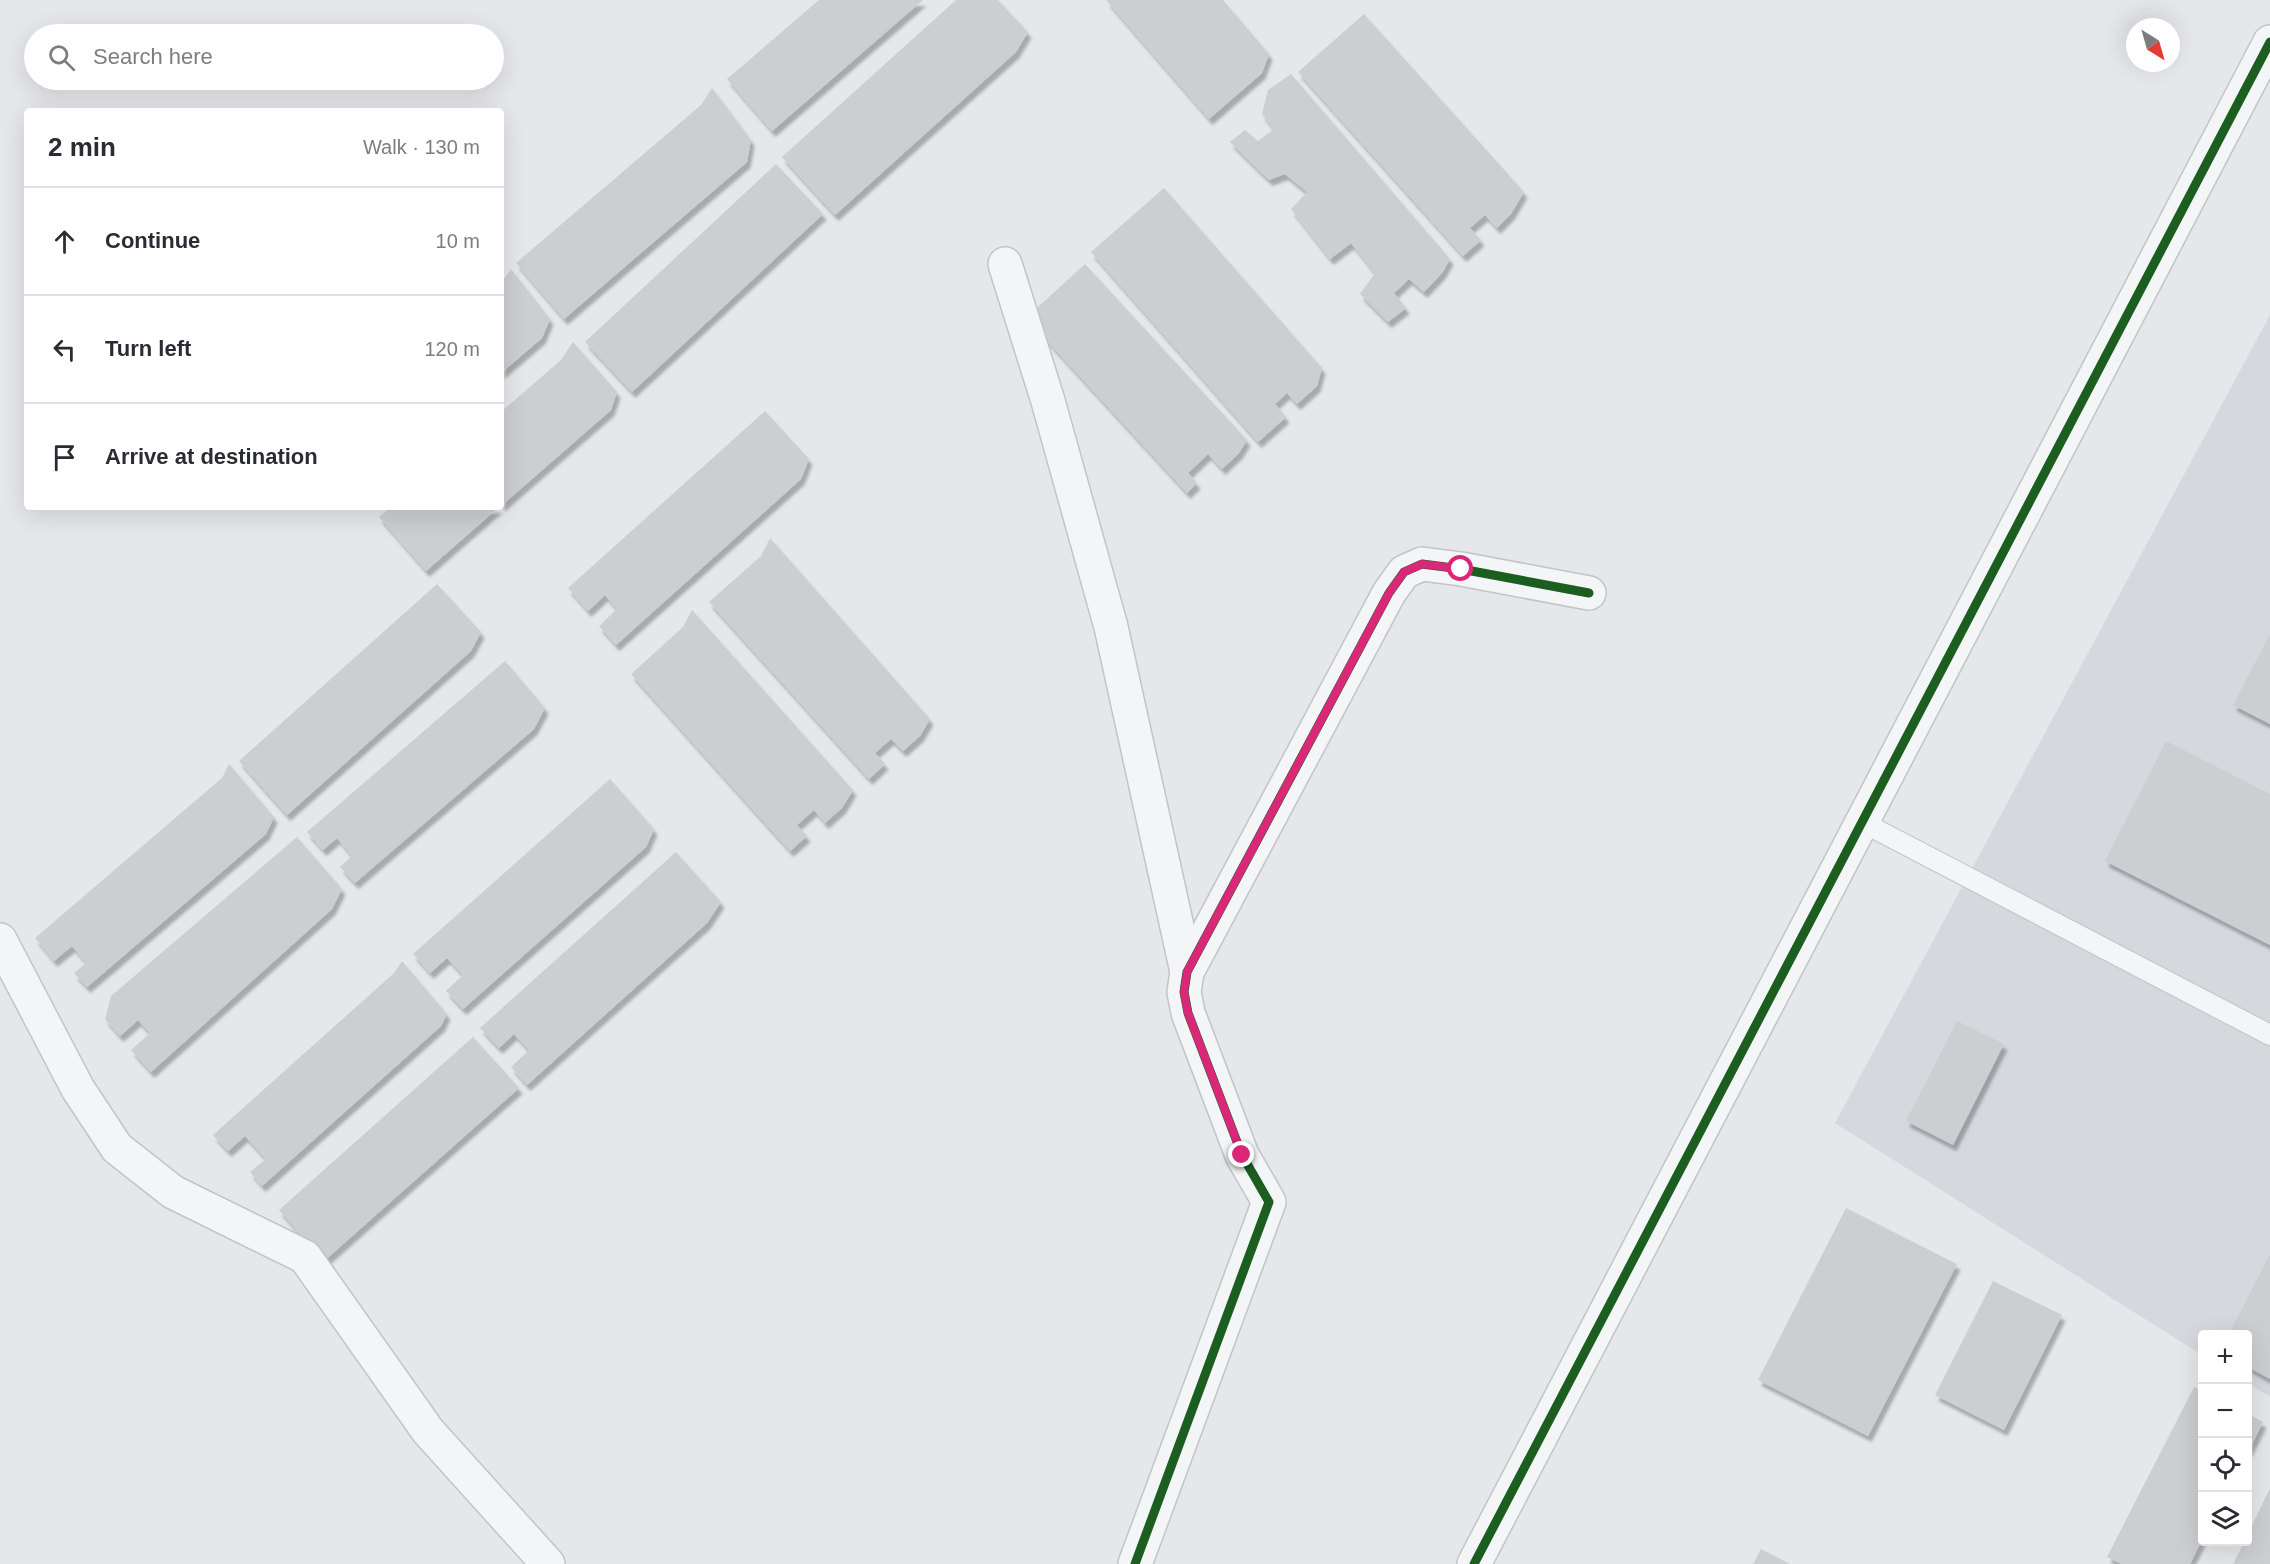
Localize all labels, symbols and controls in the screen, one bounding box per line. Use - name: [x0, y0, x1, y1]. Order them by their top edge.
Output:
- north arrow: [2126, 18, 2180, 72]
- search box: [24, 24, 504, 90]
- icon: search: [45, 41, 78, 74]
- text: Search here: [93, 44, 213, 69]
- text: 2 min: [48, 132, 116, 162]
- text: Walk · 130 m: [363, 136, 480, 158]
- icon: ahead: [48, 225, 81, 258]
- text: Continue: [105, 228, 200, 253]
- text: 10 m: [436, 230, 480, 252]
- icon: left: [48, 333, 81, 366]
- text: Turn left: [105, 336, 191, 361]
- text: 120 m: [424, 338, 480, 360]
- icon: arrive: [48, 441, 81, 474]
- text: Arrive at destination: [105, 444, 318, 469]
- route start: [1447, 555, 1473, 581]
- route end: [1228, 1141, 1254, 1167]
- map controls: [2198, 1330, 2252, 1546]
- button: +: [2198, 1330, 2252, 1384]
- button: −: [2198, 1384, 2252, 1438]
- button: locate: [2198, 1438, 2252, 1492]
- button: layers: [2198, 1492, 2252, 1546]

